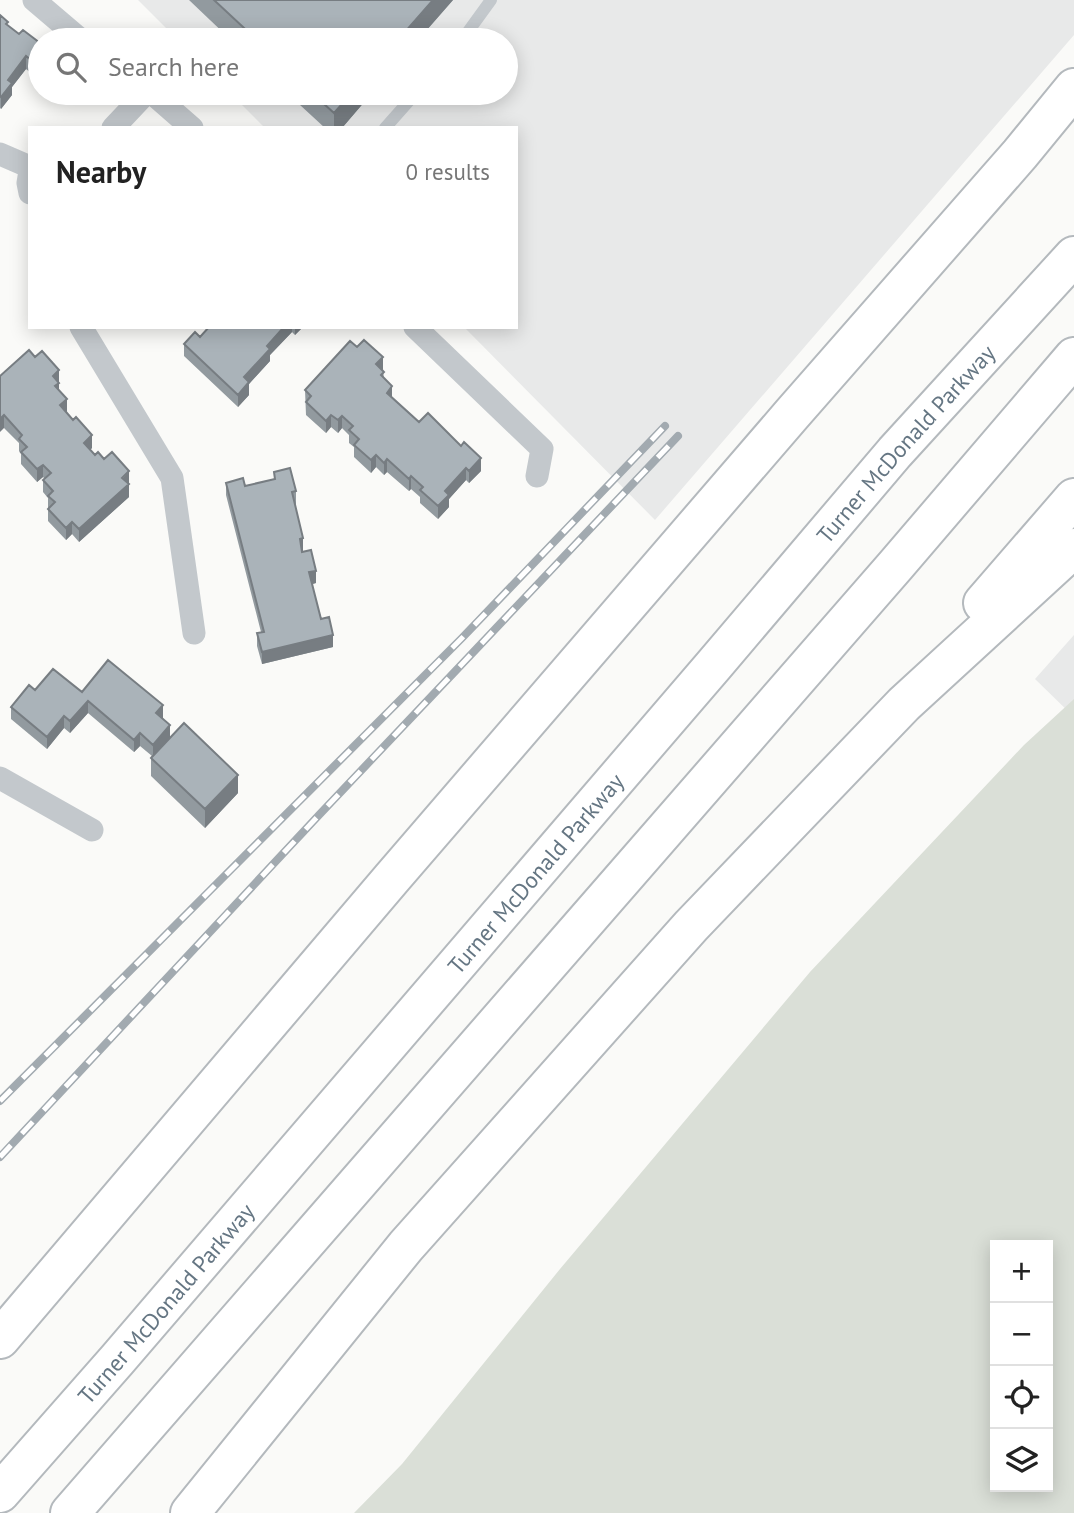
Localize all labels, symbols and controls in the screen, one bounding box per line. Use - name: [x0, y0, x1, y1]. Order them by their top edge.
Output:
- search box: [28, 28, 518, 105]
- icon: search: [52, 48, 90, 86]
- text: Search here: [108, 50, 239, 83]
- text: Nearby: [56, 152, 146, 191]
- text: 0 results: [406, 157, 490, 186]
- street label: Turner McDonald Parkway: [810, 338, 1001, 549]
- street label: Turner McDonald Parkway: [441, 767, 630, 979]
- street label: Turner McDonald Parkway: [71, 1197, 260, 1409]
- map controls: [990, 1240, 1053, 1492]
- button: +: [990, 1240, 1053, 1303]
- button: −: [990, 1303, 1053, 1366]
- button: locate: [990, 1366, 1053, 1429]
- button: layers: [990, 1429, 1053, 1492]

